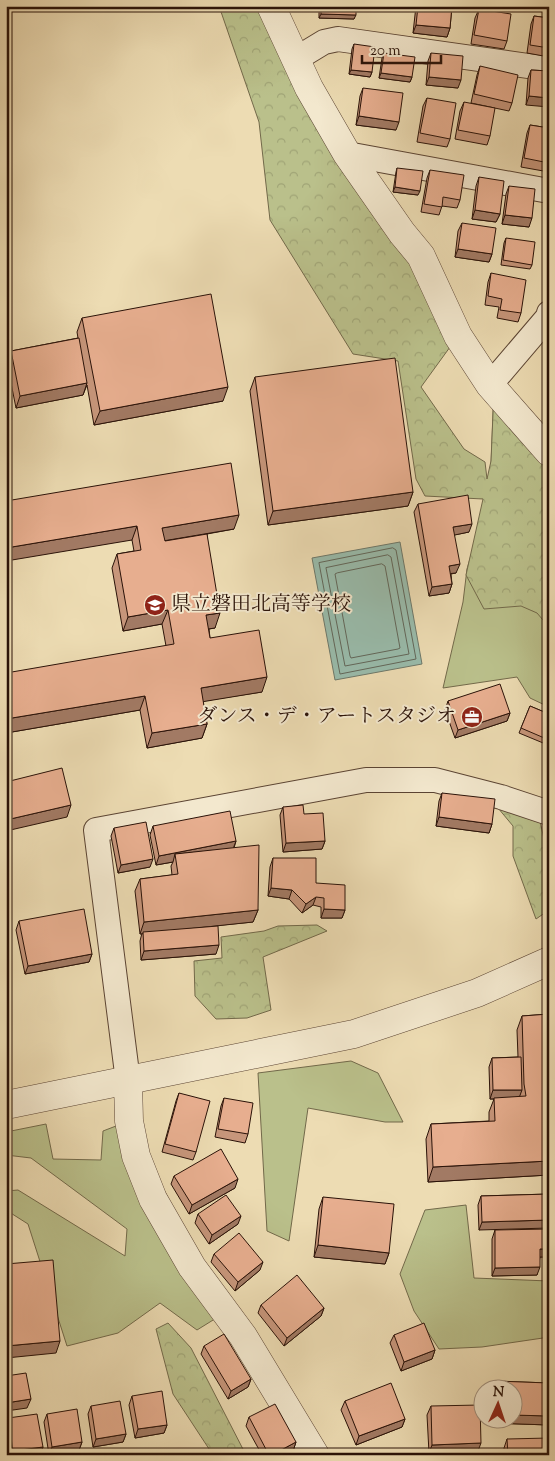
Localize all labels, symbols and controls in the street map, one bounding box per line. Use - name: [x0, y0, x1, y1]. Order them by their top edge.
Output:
- scale bar: [362, 32, 441, 64]
- text: 20 m: [370, 41, 401, 62]
- place label: 県立磐田北高等学校: [171, 591, 351, 620]
- school or university icon: 県立磐田北高等学校: [143, 593, 167, 617]
- place label: ダンス・デ・アートスタジオ: [197, 703, 456, 732]
- office icon: ダンス・デ・アートスタジオ: [460, 705, 484, 729]
- north arrow: [472, 1378, 522, 1428]
- text: N: [492, 1383, 505, 1403]

